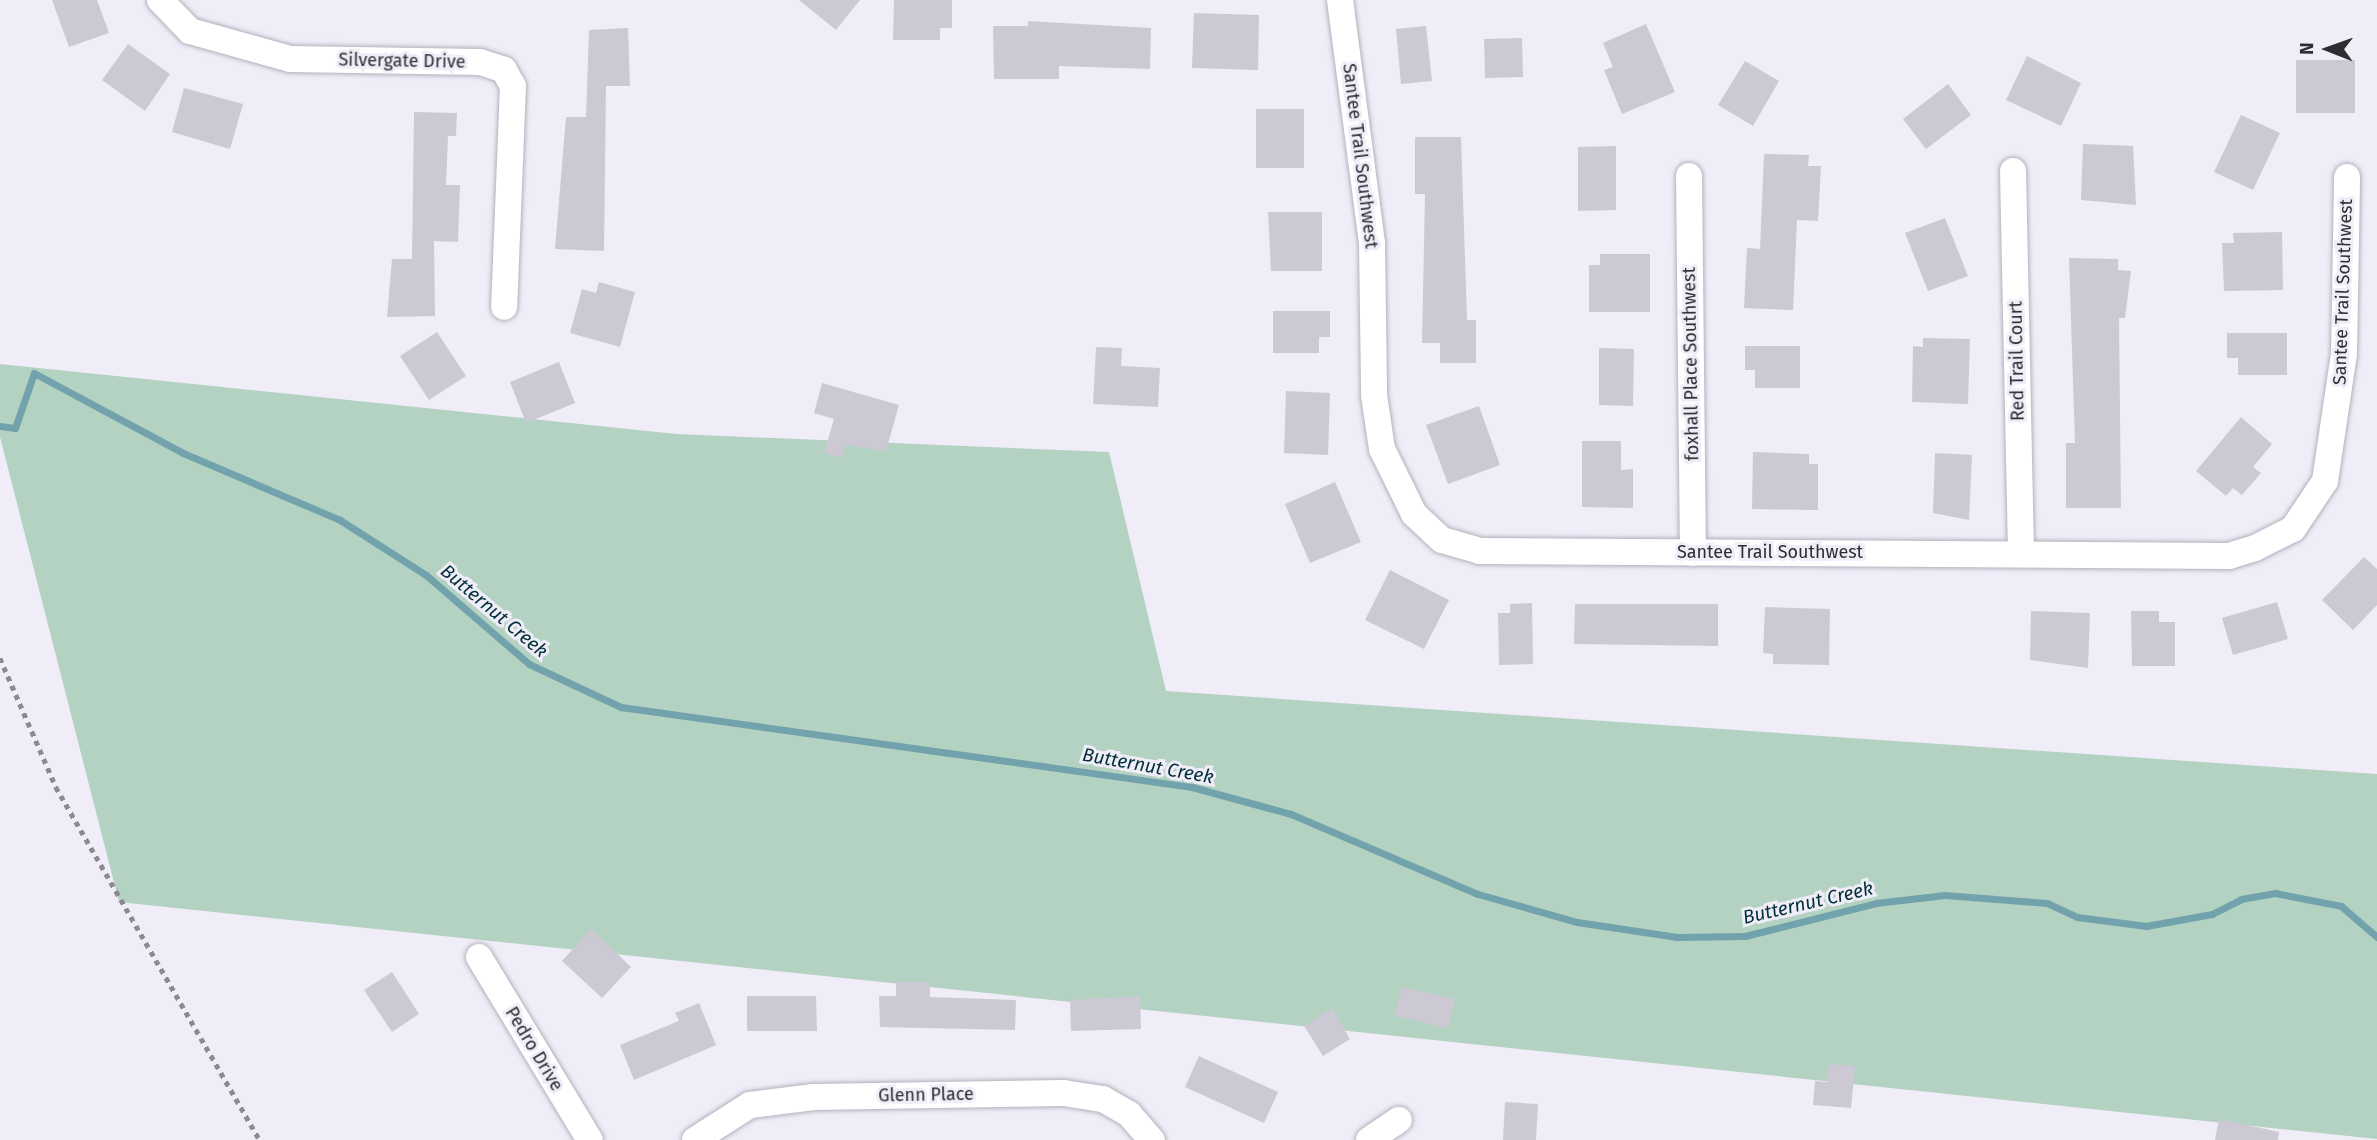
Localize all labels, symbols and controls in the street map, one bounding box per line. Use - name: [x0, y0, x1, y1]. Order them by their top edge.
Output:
- north arrow: [2293, 14, 2363, 84]
- text: N: [2295, 42, 2318, 55]
- street label: Silvergate Drive: [338, 49, 466, 73]
- street label: Santee Trail Southwest: [1338, 62, 1382, 250]
- street label: Santee Trail Southwest: [2329, 199, 2357, 385]
- street label: foxhall Place Southwest: [1679, 267, 1703, 461]
- street label: Red Trail Court: [2005, 301, 2029, 421]
- street label: Santee Trail Southwest: [1677, 541, 1863, 563]
- water label: Butternut Creek: [436, 560, 552, 662]
- water label: Butternut Creek: [1081, 743, 1215, 789]
- water label: Butternut Creek: [1741, 877, 1875, 929]
- street label: Pedro Drive: [500, 1003, 568, 1095]
- street label: Glenn Place: [878, 1083, 974, 1107]

